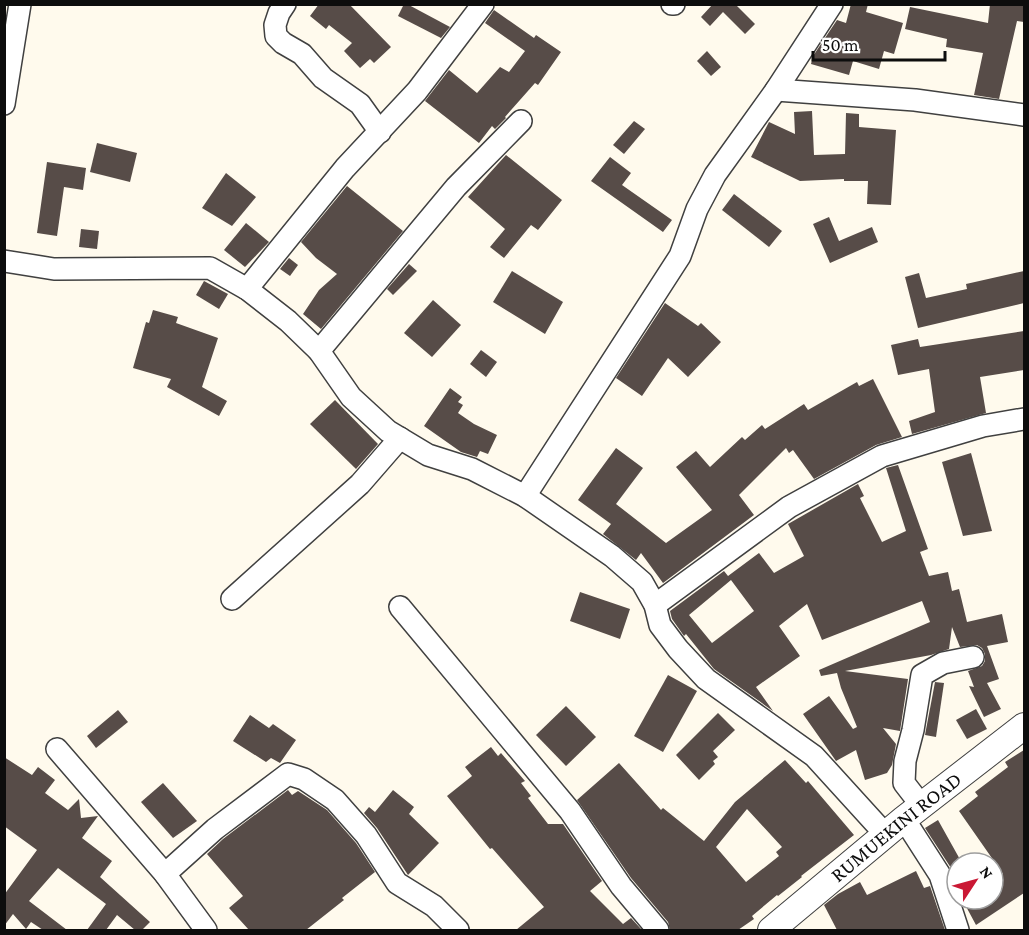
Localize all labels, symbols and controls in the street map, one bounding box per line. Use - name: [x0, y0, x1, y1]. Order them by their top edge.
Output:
- scale bar: [813, 24, 945, 62]
- text: 50 m: [822, 35, 859, 55]
- street label: RUMUEKINI ROAD: [826, 767, 966, 887]
- north arrow: [945, 851, 1005, 911]
- text: N: [977, 863, 997, 882]

